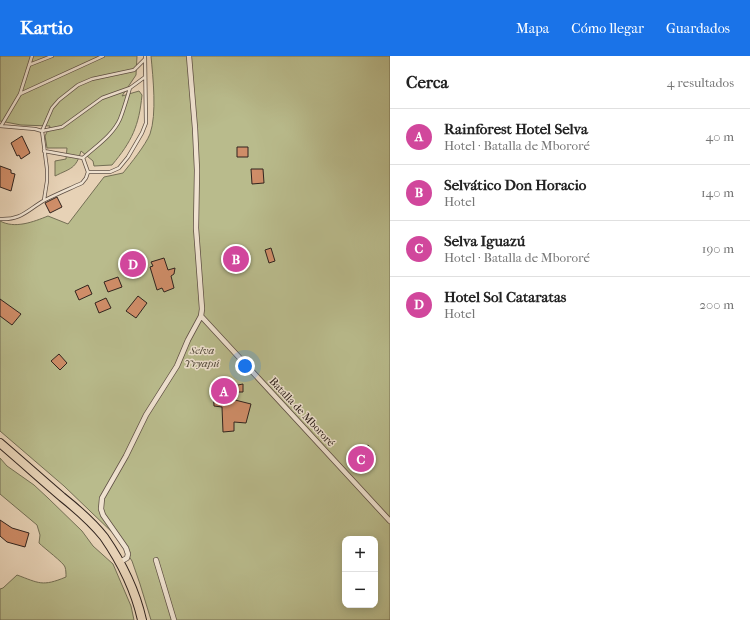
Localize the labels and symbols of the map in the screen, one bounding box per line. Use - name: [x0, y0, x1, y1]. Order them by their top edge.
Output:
- pin: B: [223, 244, 249, 274]
- pin: D: [120, 249, 146, 279]
- park label: Selva Yryapú: [185, 344, 220, 370]
- your location: [235, 356, 255, 376]
- street label: Batalla de Mbororé: [267, 375, 338, 450]
- pin: A: [211, 376, 237, 406]
- pin: C: [348, 444, 374, 474]

